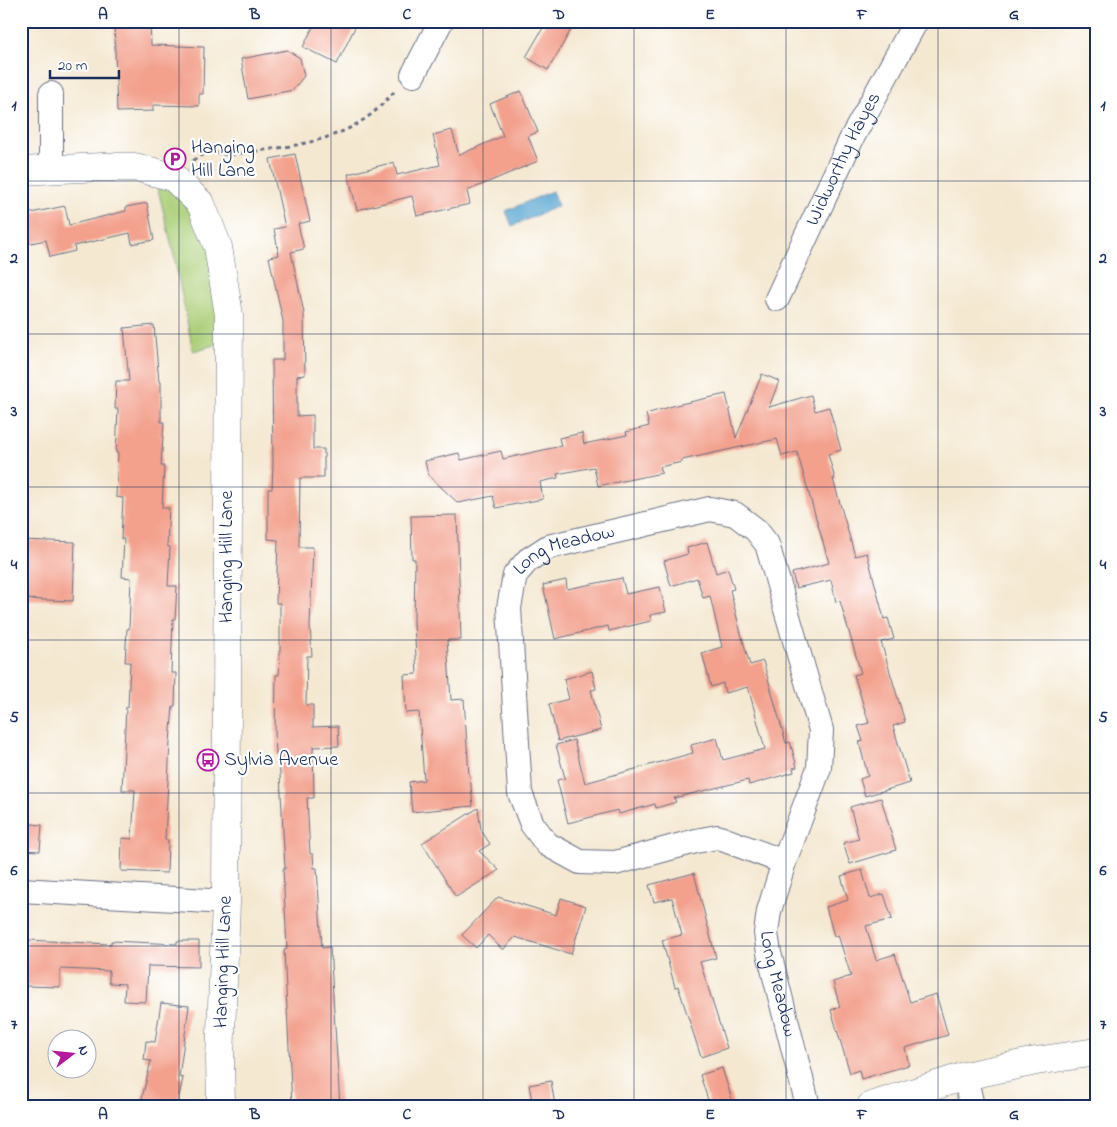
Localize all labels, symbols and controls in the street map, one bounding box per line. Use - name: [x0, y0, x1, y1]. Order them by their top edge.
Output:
- text: A: [98, 3, 108, 27]
- text: B: [249, 3, 261, 27]
- text: C: [403, 3, 412, 27]
- text: D: [552, 3, 565, 27]
- text: E: [705, 3, 715, 27]
- text: F: [856, 3, 868, 27]
- text: G: [1009, 3, 1019, 27]
- scale bar: [50, 48, 119, 80]
- text: 20 m: [58, 55, 88, 77]
- street label: Widworthy Hayes: [799, 87, 889, 231]
- text: 1: [11, 94, 17, 118]
- text: 1: [1100, 94, 1106, 118]
- place label: Hanging Hill Lane: [191, 134, 255, 186]
- parking icon: Hanging Hill Lane: [163, 147, 187, 171]
- text: 2: [9, 247, 18, 271]
- text: 2: [1098, 247, 1107, 271]
- text: 3: [10, 400, 18, 424]
- text: 3: [1099, 400, 1107, 424]
- street label: Hanging Hill Lane: [213, 491, 243, 623]
- street label: Long Meadow: [506, 517, 617, 582]
- text: 4: [10, 553, 18, 577]
- text: 4: [1099, 553, 1107, 577]
- text: 5: [9, 706, 19, 730]
- text: 5: [1098, 706, 1108, 730]
- place label: Sylvia Avenue: [224, 746, 338, 775]
- bus stop icon: Sylvia Avenue: [196, 748, 220, 772]
- text: 6: [9, 859, 18, 883]
- text: 6: [1098, 859, 1107, 883]
- street label: Hanging Hill Lane: [207, 895, 242, 1029]
- street label: Long Meadow: [751, 929, 804, 1040]
- text: 7: [11, 1013, 18, 1037]
- text: 7: [1100, 1013, 1107, 1037]
- north arrow: [48, 1030, 98, 1080]
- text: N: [72, 1043, 94, 1058]
- text: A: [98, 1103, 108, 1127]
- text: B: [249, 1103, 261, 1127]
- text: C: [403, 1103, 412, 1127]
- text: D: [552, 1103, 565, 1127]
- text: E: [705, 1103, 715, 1127]
- text: F: [856, 1103, 868, 1127]
- text: G: [1009, 1103, 1019, 1127]

